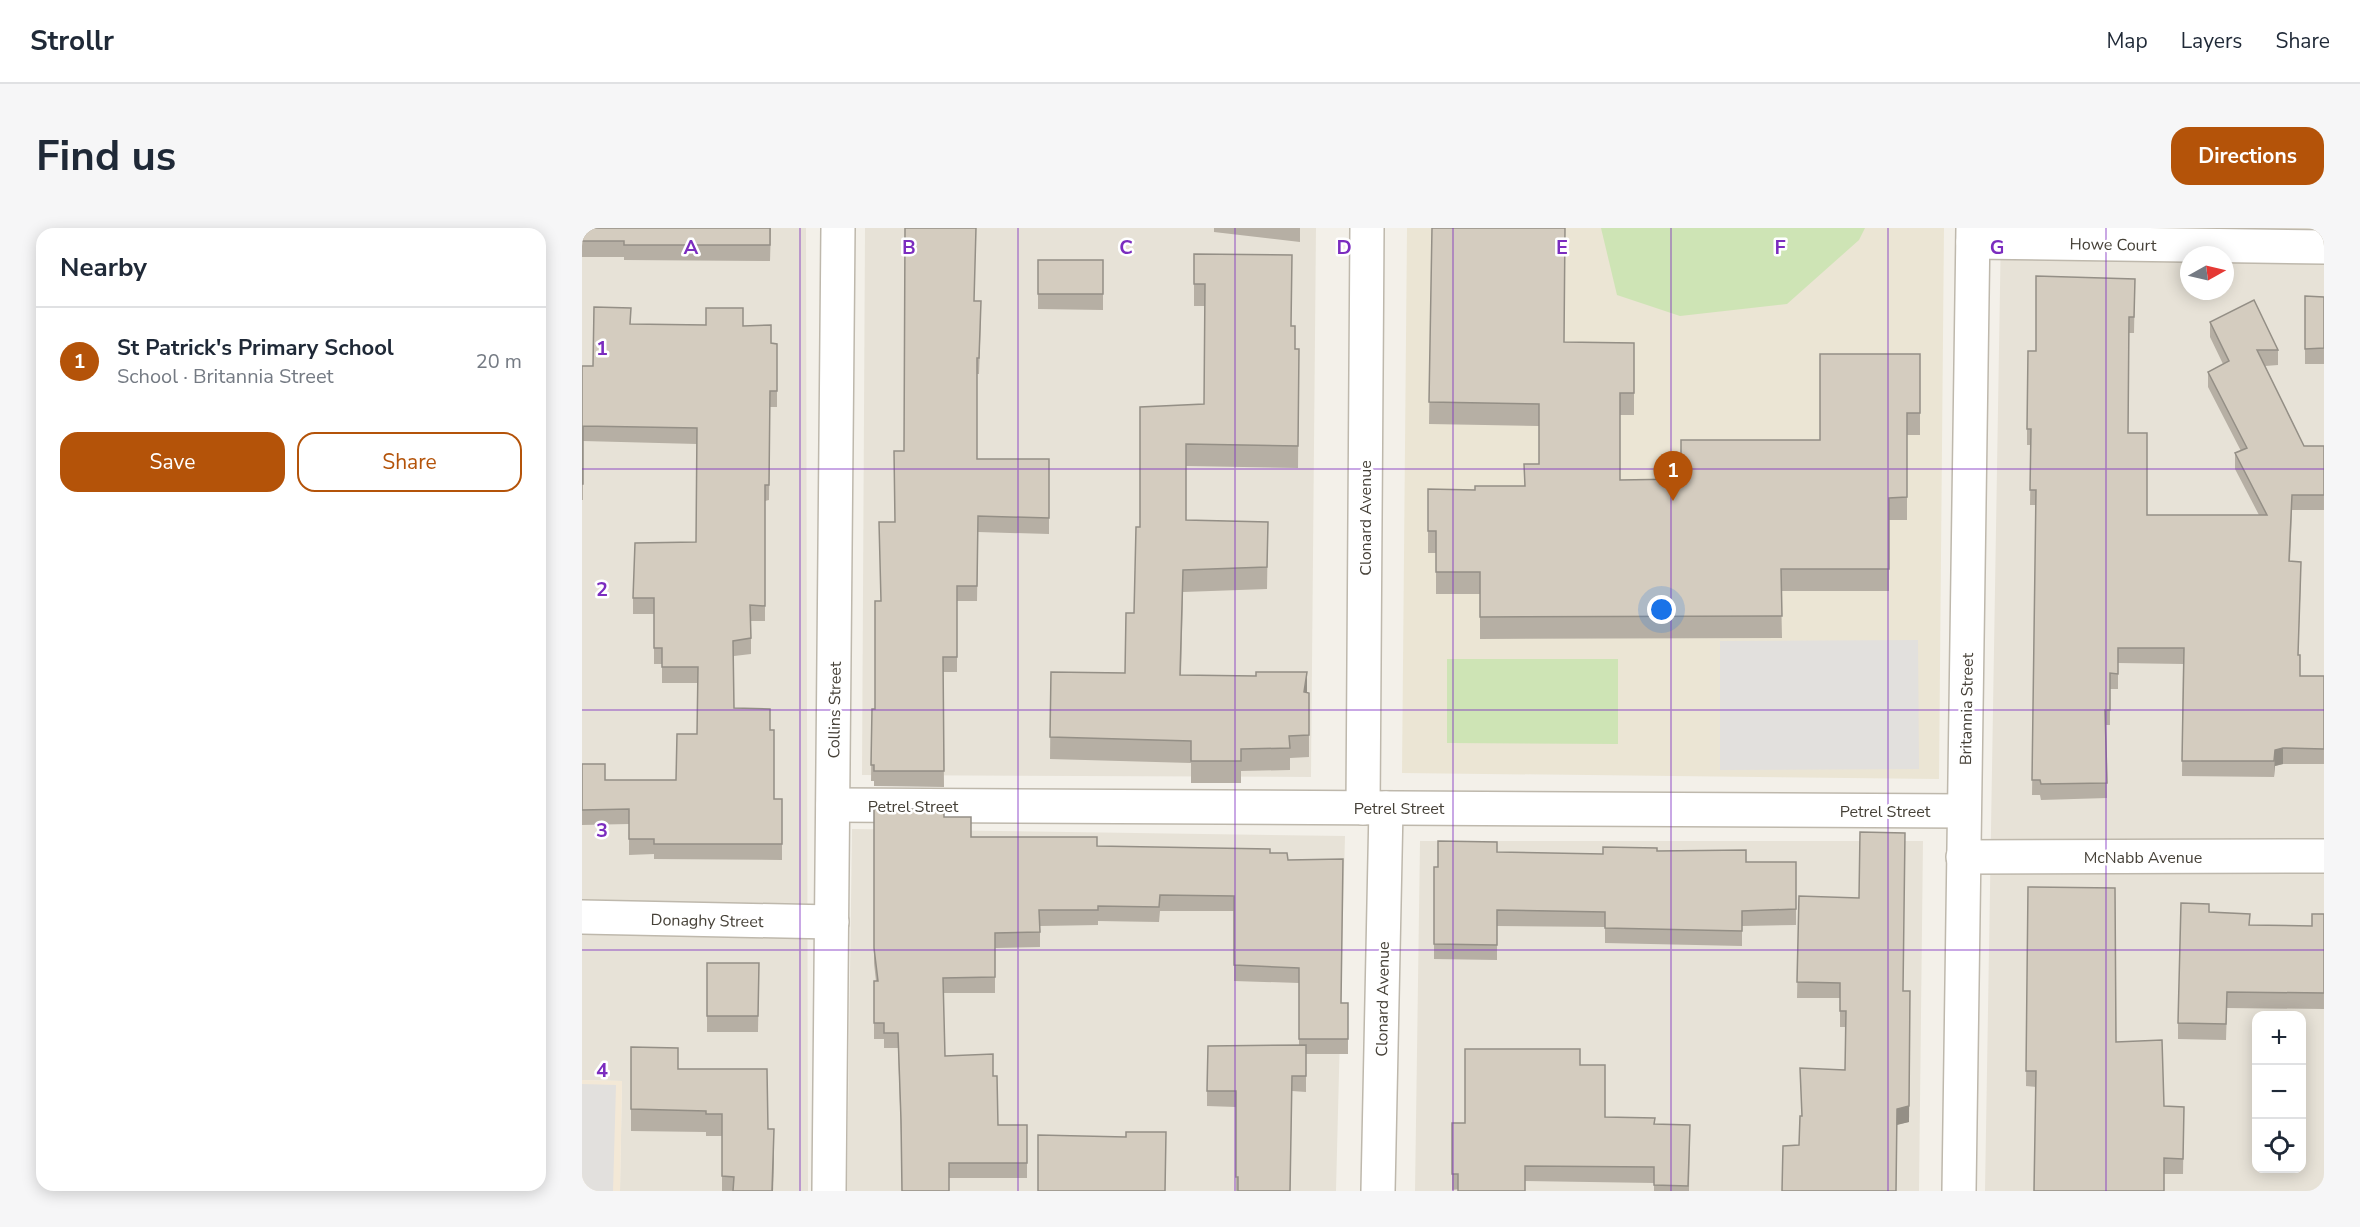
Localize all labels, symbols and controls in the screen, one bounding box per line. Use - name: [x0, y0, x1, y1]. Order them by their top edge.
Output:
- text: Strollr: [30, 22, 114, 60]
- text: Map: [2106, 27, 2148, 55]
- text: Layers: [2181, 27, 2242, 55]
- text: Share: [2275, 27, 2330, 55]
- button: Directions: [2171, 127, 2324, 185]
- text: Find us: [36, 128, 176, 185]
- street label: Howe Court: [2069, 233, 2157, 257]
- text: A: [684, 234, 699, 261]
- text: B: [902, 234, 916, 261]
- text: C: [1119, 234, 1133, 261]
- text: D: [1336, 234, 1352, 261]
- text: E: [1556, 234, 1568, 261]
- text: F: [1774, 234, 1786, 261]
- text: G: [1990, 234, 2004, 261]
- north arrow: [2180, 246, 2234, 300]
- text: Nearby: [60, 250, 147, 285]
- text: St Patrick's Primary School: [117, 333, 394, 363]
- text: 1: [596, 335, 608, 362]
- text: 1: [74, 348, 86, 375]
- text: 20 m: [476, 348, 522, 375]
- text: School · Britannia Street: [117, 363, 334, 390]
- button: Save: [60, 432, 285, 492]
- button: Share: [297, 432, 522, 492]
- pin: 1: [1654, 452, 1692, 501]
- street label: Clonard Avenue: [1355, 460, 1377, 576]
- text: 2: [596, 576, 608, 603]
- your location: [1647, 595, 1676, 624]
- street label: Britannia Street: [1955, 652, 1979, 765]
- street label: Collins Street: [823, 661, 847, 759]
- street label: Petrel Street: [868, 796, 959, 818]
- street label: Petrel Street: [1354, 798, 1445, 820]
- street label: Petrel Street: [1840, 801, 1931, 823]
- text: 3: [596, 817, 608, 844]
- street label: McNabb Avenue: [2084, 847, 2202, 869]
- street label: Donaghy Street: [650, 909, 764, 933]
- street label: Clonard Avenue: [1371, 941, 1395, 1057]
- map controls: [2252, 1011, 2306, 1173]
- button: +: [2252, 1011, 2306, 1065]
- text: 4: [596, 1057, 608, 1084]
- button: −: [2252, 1065, 2306, 1119]
- button: locate: [2252, 1119, 2306, 1173]

